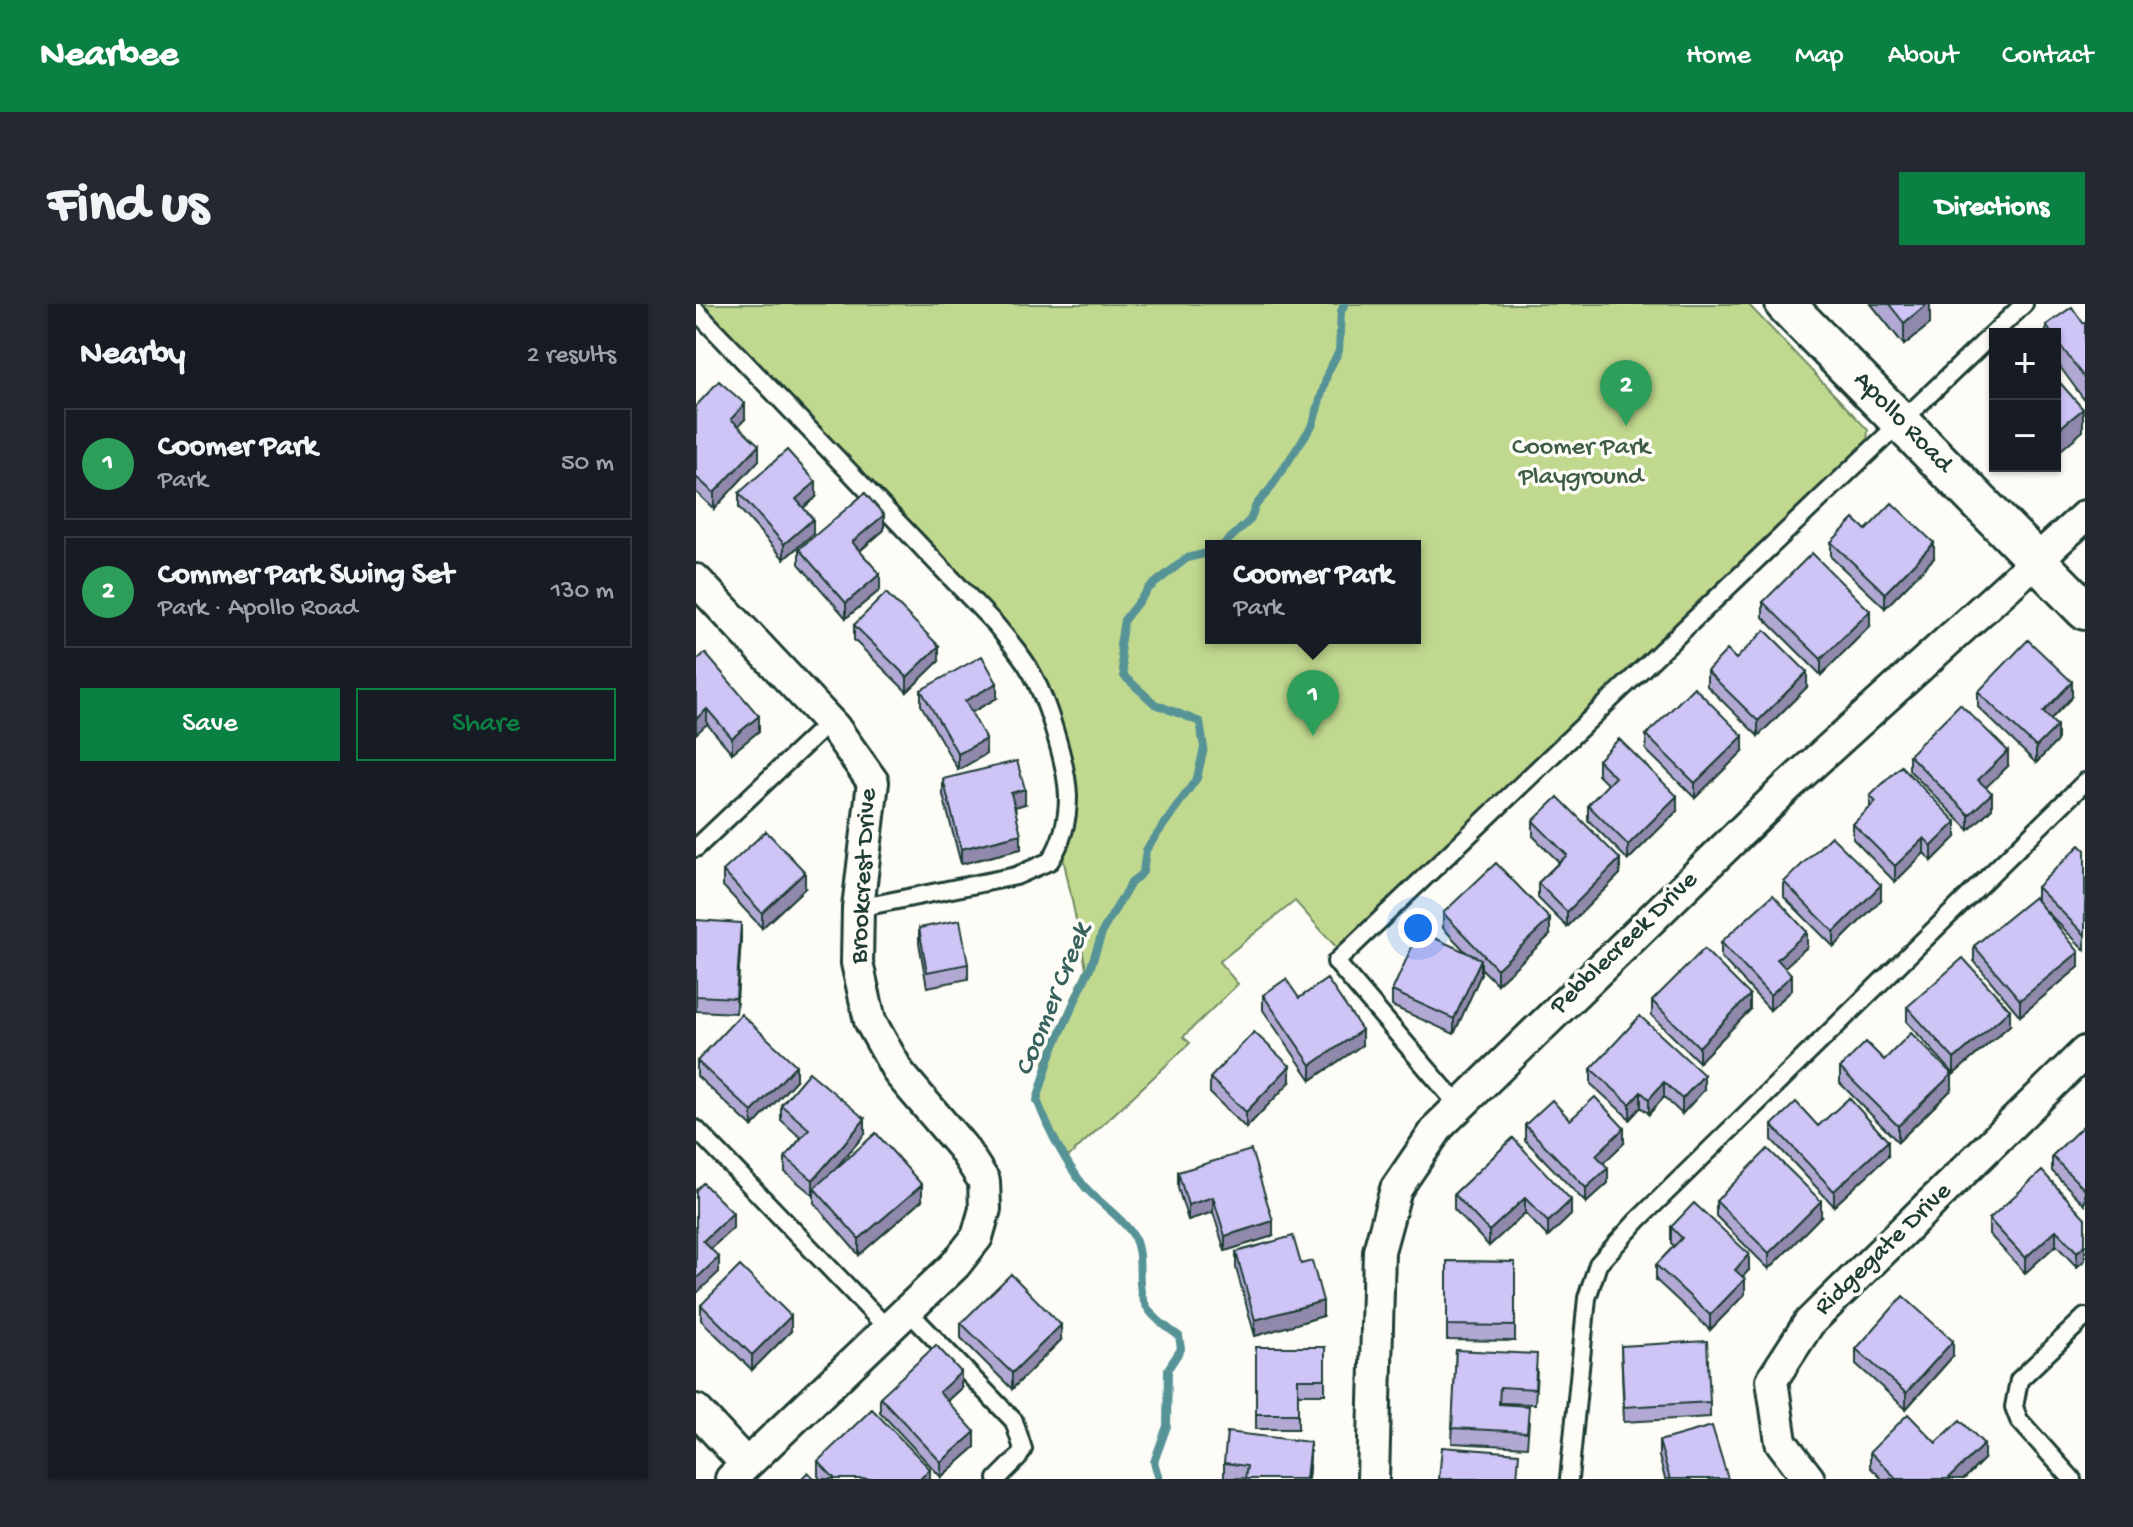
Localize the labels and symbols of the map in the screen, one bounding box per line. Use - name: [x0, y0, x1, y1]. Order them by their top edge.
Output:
- pin: 2: [1600, 360, 1652, 426]
- street label: Apollo Road: [1846, 366, 1959, 482]
- park label: Coomer Park Playground: [1512, 433, 1652, 494]
- pin: 1: [1287, 670, 1339, 736]
- street label: Brookcrest Drive: [845, 787, 885, 965]
- street label: Pebblecreek Drive: [1544, 865, 1706, 1023]
- your location: [1398, 908, 1438, 948]
- water label: Coomer Creek: [1008, 917, 1101, 1081]
- street label: Ridgegate Drive: [1809, 1176, 1959, 1323]

